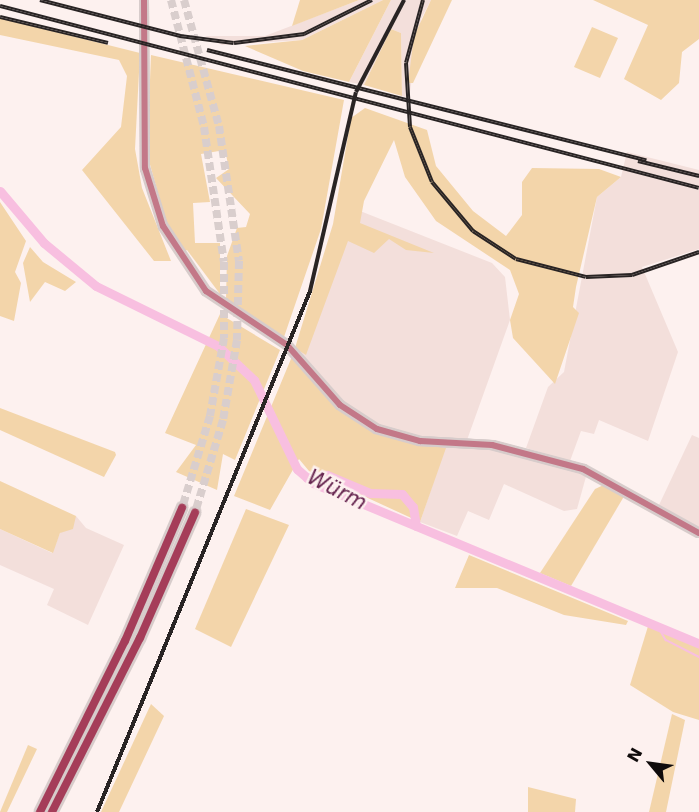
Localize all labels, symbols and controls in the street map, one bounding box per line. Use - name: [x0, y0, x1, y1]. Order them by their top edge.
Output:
- water label: Würm: [303, 464, 371, 516]
- north arrow: [621, 734, 681, 794]
- text: N: [623, 745, 646, 765]

